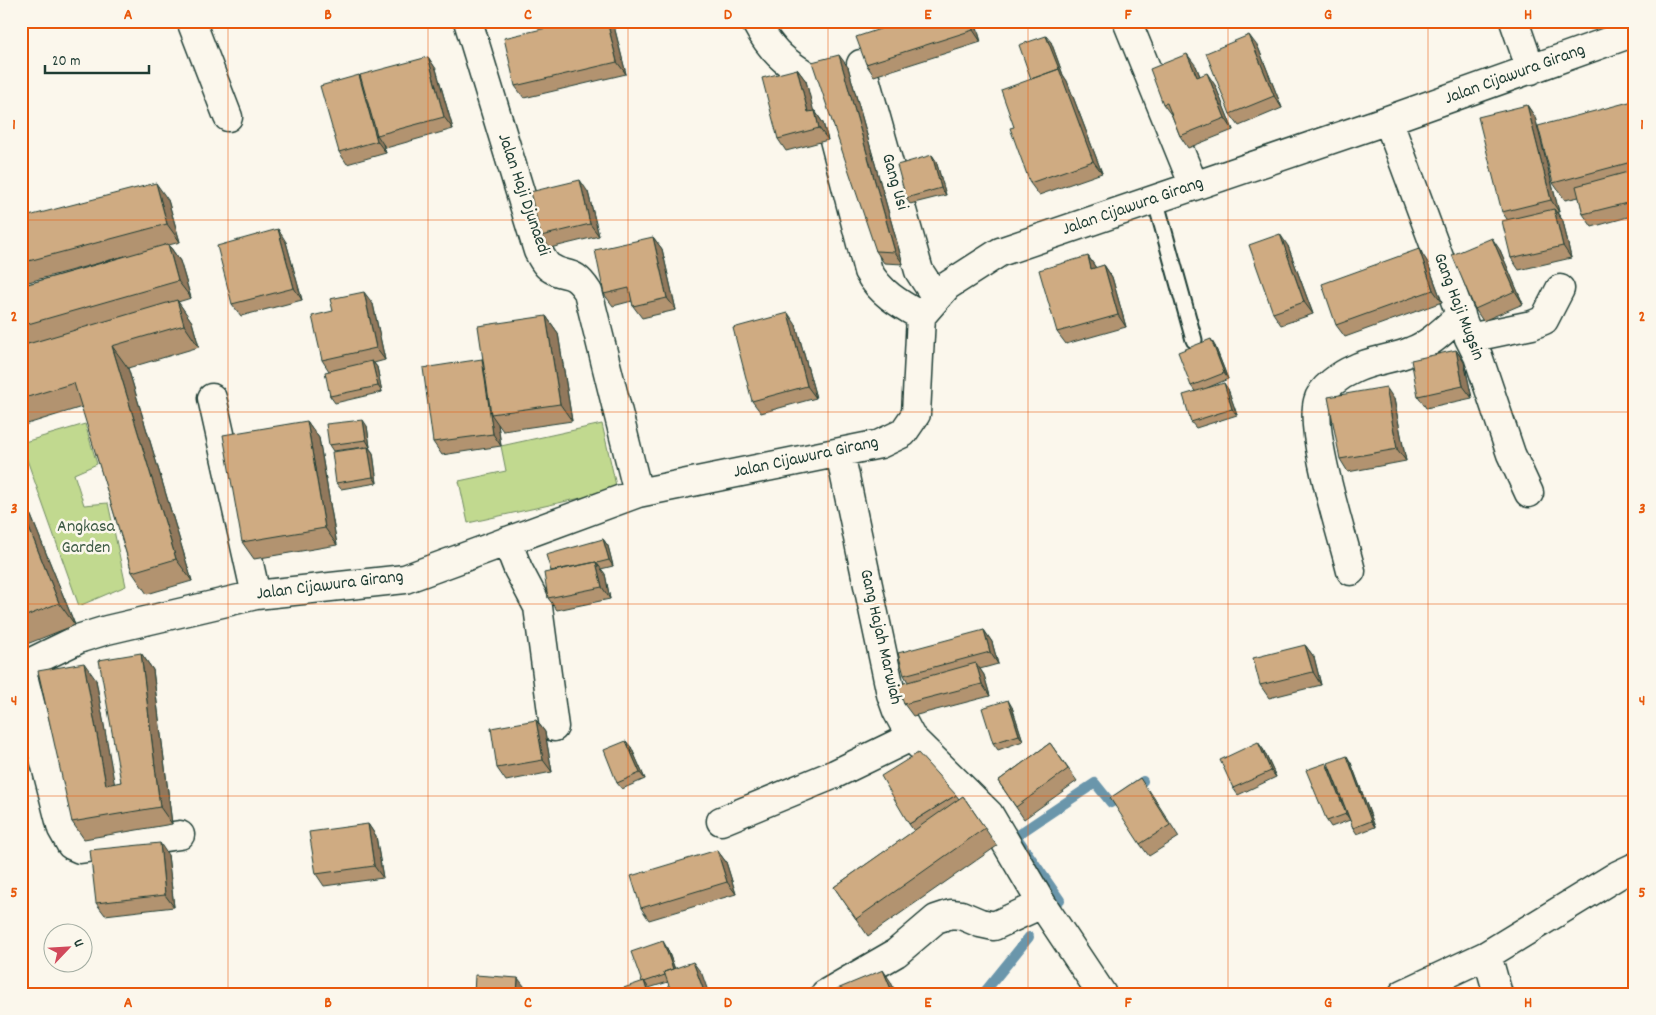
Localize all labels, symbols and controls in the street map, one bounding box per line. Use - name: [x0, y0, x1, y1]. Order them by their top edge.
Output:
- text: A: [124, 4, 133, 27]
- text: B: [324, 4, 332, 27]
- text: C: [524, 4, 532, 27]
- text: D: [724, 4, 733, 27]
- text: E: [924, 4, 932, 27]
- text: F: [1124, 4, 1132, 27]
- text: G: [1324, 4, 1332, 27]
- text: H: [1524, 4, 1532, 27]
- street label: Jalan Cijawura Girang: [1441, 38, 1589, 112]
- scale bar: [45, 42, 149, 74]
- text: 20 m: [52, 51, 80, 73]
- text: 1: [12, 114, 16, 137]
- text: 1: [1640, 114, 1644, 137]
- street label: Jalan Haji Djunaedi: [490, 130, 556, 260]
- street label: Gang Usi: [874, 151, 914, 213]
- street label: Jalan Cijawura Girang: [1059, 171, 1207, 243]
- street label: Gang Haji Mugsin: [1426, 250, 1490, 364]
- text: 2: [11, 306, 18, 329]
- text: 2: [1639, 306, 1646, 329]
- street label: Jalan Cijawura Girang: [731, 430, 881, 486]
- text: 3: [10, 498, 18, 521]
- text: 3: [1638, 498, 1646, 521]
- park label: Angkasa Garden: [57, 515, 115, 561]
- street label: Jalan Cijawura Girang: [255, 565, 405, 607]
- street label: Gang Hajah Marwiah: [852, 567, 908, 707]
- text: 4: [11, 690, 17, 713]
- text: 4: [1639, 690, 1645, 713]
- text: 5: [10, 882, 18, 905]
- text: 5: [1638, 882, 1646, 905]
- north arrow: [42, 922, 92, 972]
- text: U: [67, 936, 89, 951]
- text: A: [124, 992, 133, 1015]
- text: B: [324, 992, 332, 1015]
- text: C: [524, 992, 532, 1015]
- text: D: [724, 992, 733, 1015]
- text: E: [924, 992, 932, 1015]
- text: F: [1124, 992, 1132, 1015]
- text: G: [1324, 992, 1332, 1015]
- text: H: [1524, 992, 1532, 1015]

